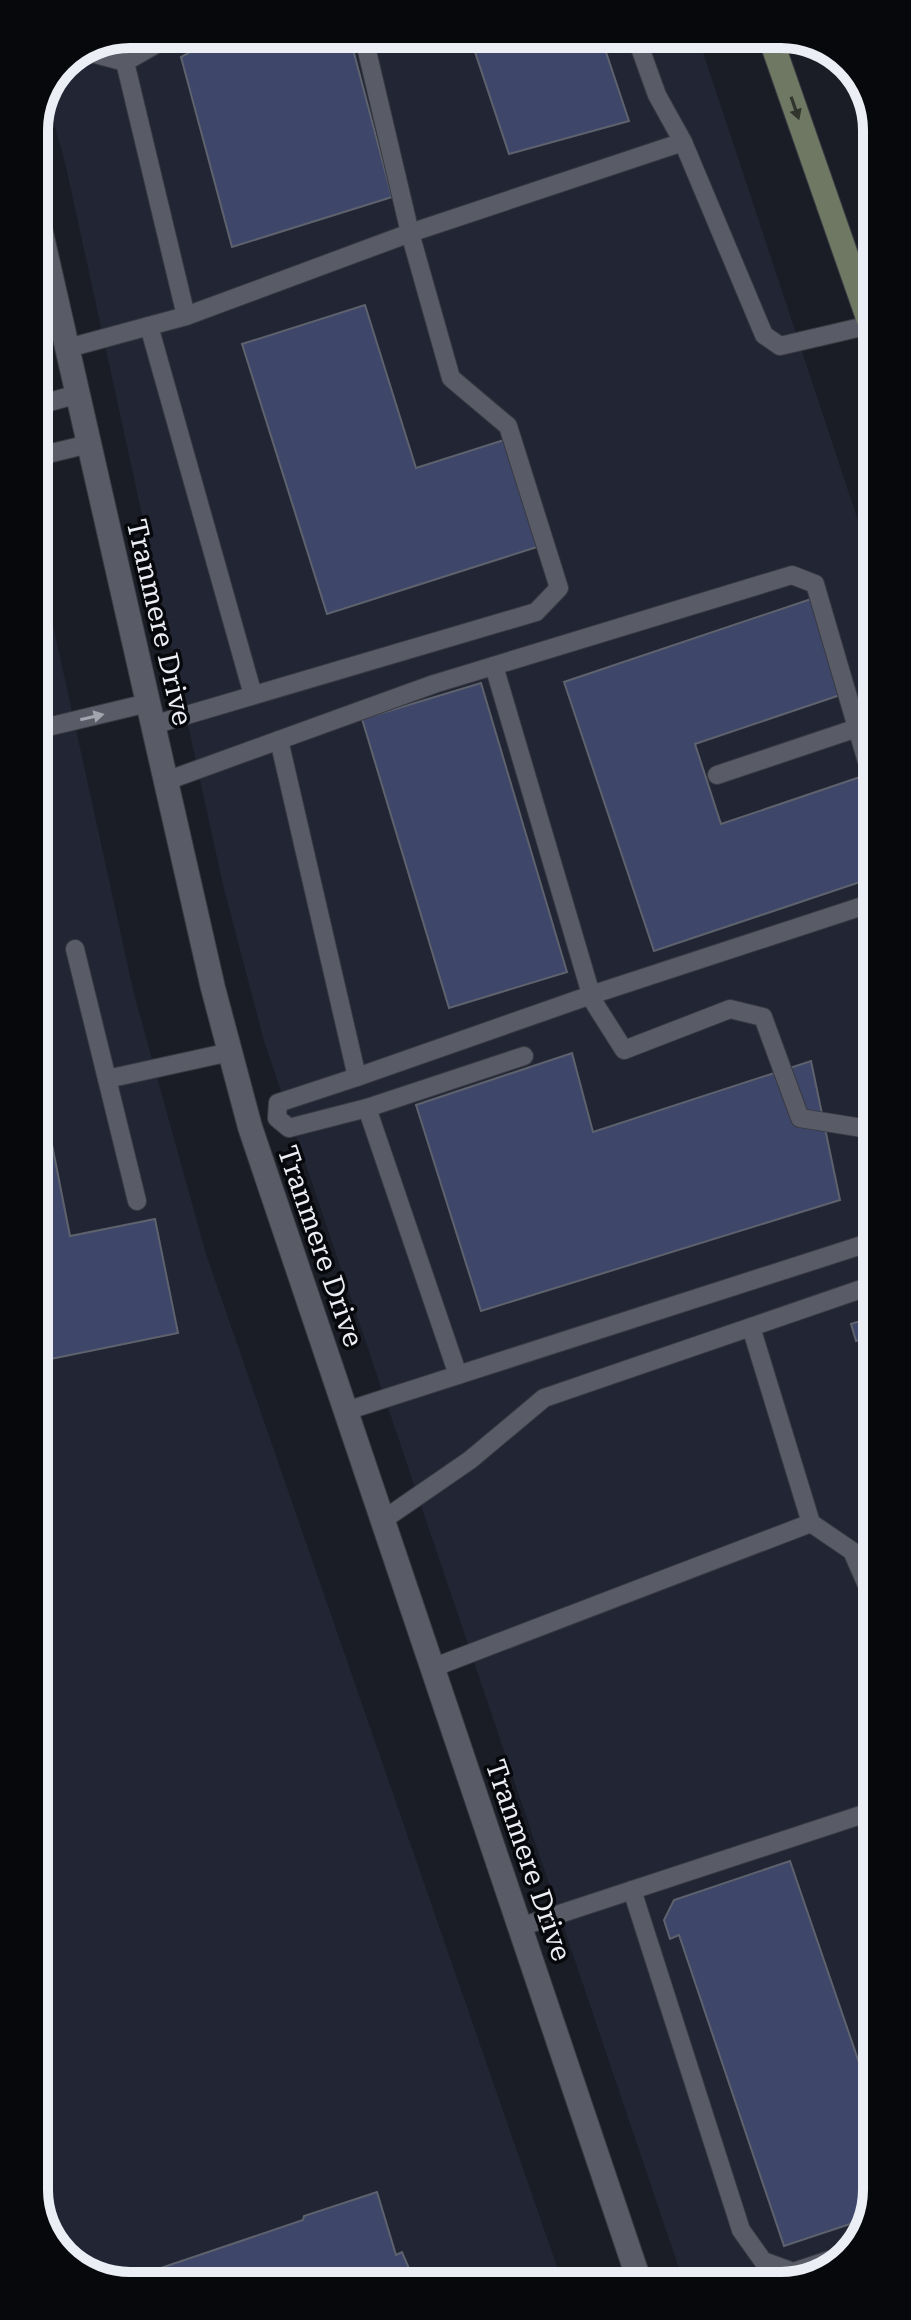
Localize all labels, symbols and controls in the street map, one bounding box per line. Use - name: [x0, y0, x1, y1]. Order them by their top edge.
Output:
- one-way arrow: [789, 96, 802, 120]
- street label: Tranmere Drive: [120, 516, 199, 728]
- one-way arrow: [79, 710, 104, 722]
- street label: Tranmere Drive: [271, 1141, 370, 1351]
- street label: Tranmere Drive: [479, 1755, 578, 1965]

